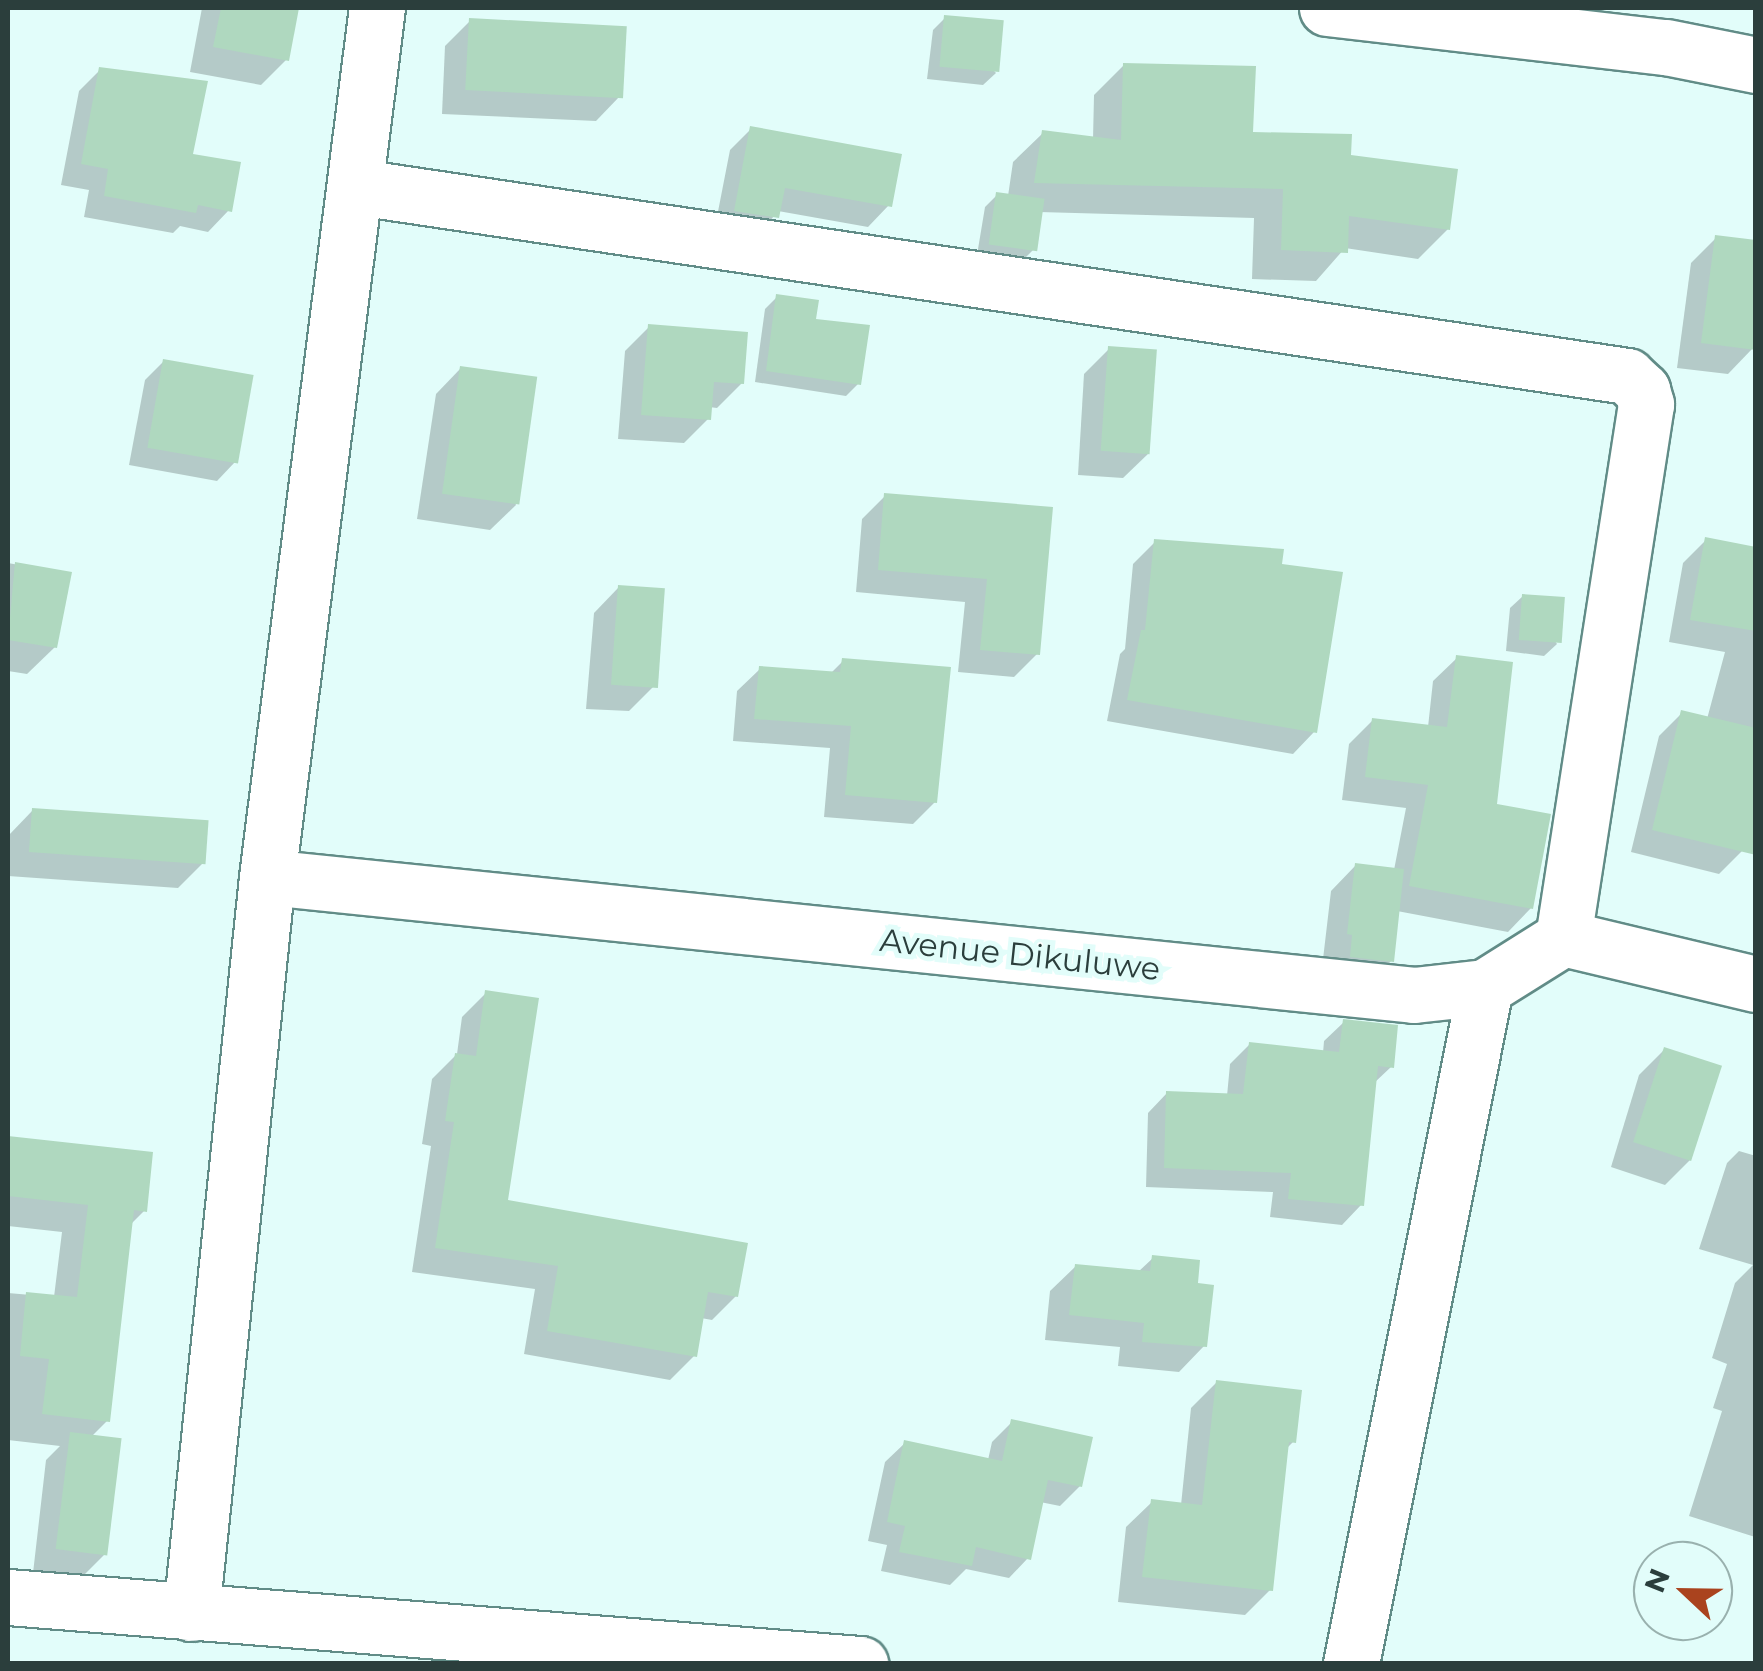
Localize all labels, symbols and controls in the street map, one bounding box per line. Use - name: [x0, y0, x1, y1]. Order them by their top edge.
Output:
- street label: Avenue Dikuluwe: [878, 921, 1162, 989]
- north arrow: [1633, 1541, 1733, 1641]
- text: N: [1637, 1564, 1677, 1597]

